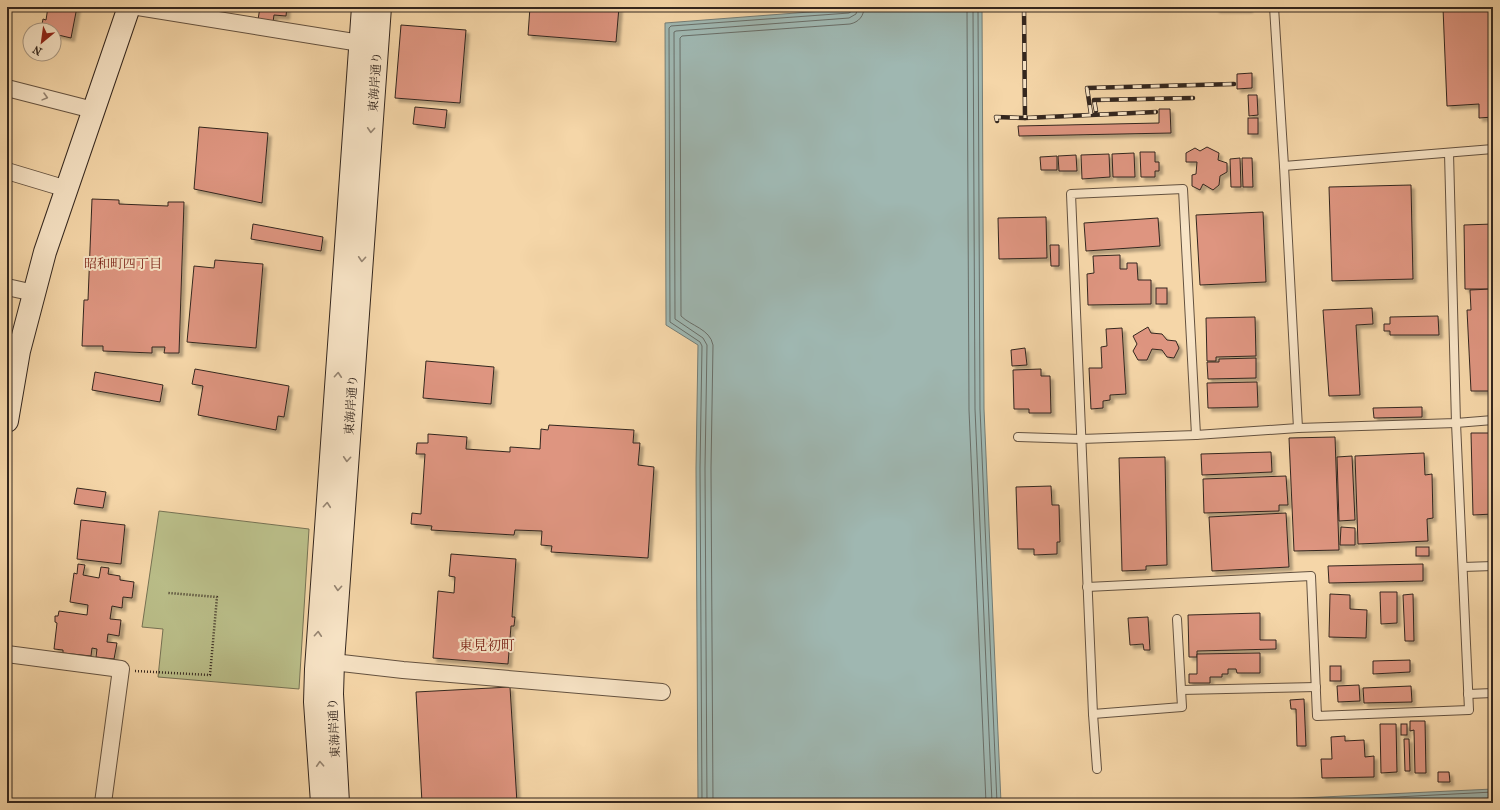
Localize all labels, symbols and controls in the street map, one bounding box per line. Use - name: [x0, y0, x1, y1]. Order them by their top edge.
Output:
- north arrow: [22, 22, 62, 62]
- text: N: [30, 42, 44, 58]
- street label: 東海岸通り: [366, 52, 384, 112]
- one-way arrow: [42, 93, 48, 101]
- one-way arrow: [367, 127, 376, 133]
- district label: 昭和町四丁目: [84, 256, 162, 271]
- one-way arrow: [357, 256, 366, 262]
- one-way arrow: [333, 372, 342, 378]
- street label: 東海岸通り: [342, 375, 360, 435]
- one-way arrow: [343, 456, 352, 462]
- one-way arrow: [323, 502, 332, 508]
- one-way arrow: [334, 585, 343, 591]
- one-way arrow: [314, 631, 323, 637]
- district label: 東見初町: [459, 637, 515, 654]
- street label: 東海岸通り: [325, 698, 343, 758]
- one-way arrow: [315, 761, 324, 767]

